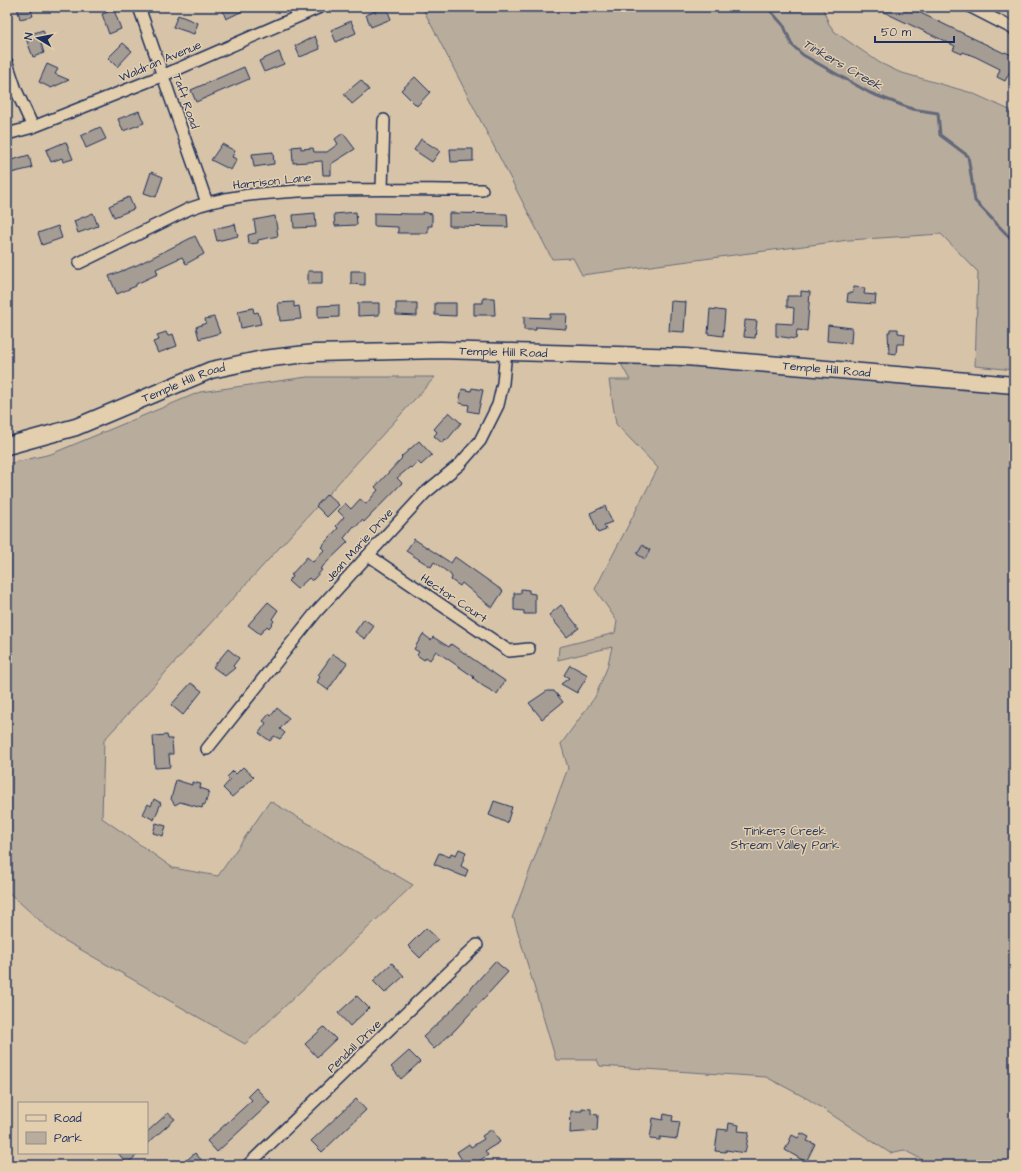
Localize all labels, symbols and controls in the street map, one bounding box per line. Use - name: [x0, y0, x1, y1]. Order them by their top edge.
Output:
- north arrow: [18, 18, 58, 58]
- scale bar: [875, 18, 954, 44]
- text: 50 m: [881, 24, 912, 41]
- text: N: [21, 32, 37, 41]
- water label: Tinkers Creek: [799, 35, 886, 95]
- street label: Waldran Avenue: [116, 36, 204, 86]
- street label: Taft Road: [168, 71, 203, 131]
- street label: Harrison Lane: [232, 169, 313, 194]
- street label: Temple Hill Road: [459, 343, 548, 362]
- street label: Temple Hill Road: [782, 357, 872, 382]
- street label: Temple Hill Road: [139, 359, 227, 407]
- street label: Jean Marie Drive: [321, 504, 398, 586]
- street label: Hector Court: [417, 570, 491, 627]
- park label: Tinkers Creek Stream Valley Park: [731, 823, 840, 855]
- street label: Pendall Drive: [323, 1016, 386, 1077]
- legend: [18, 1102, 148, 1154]
- text: Road: [54, 1110, 82, 1127]
- text: Park: [54, 1130, 82, 1147]

